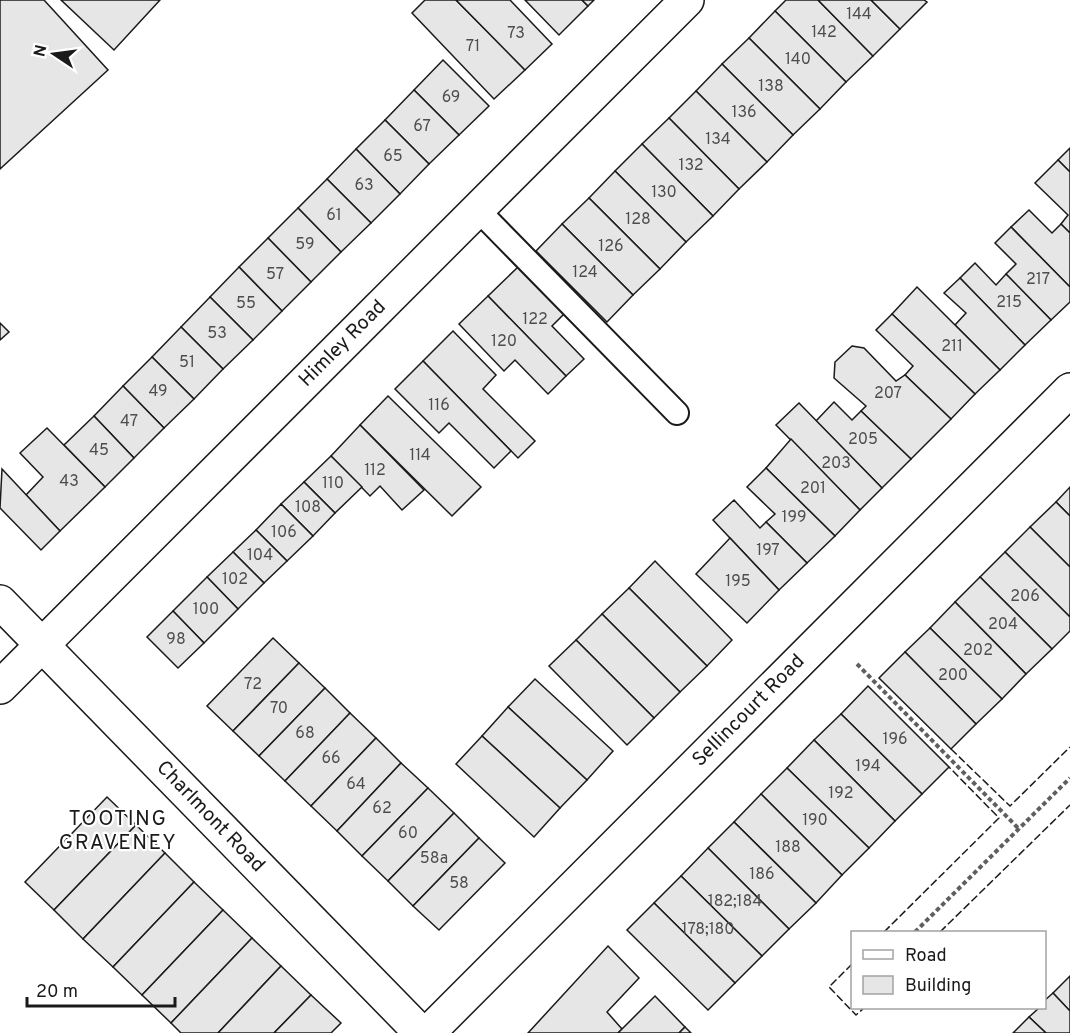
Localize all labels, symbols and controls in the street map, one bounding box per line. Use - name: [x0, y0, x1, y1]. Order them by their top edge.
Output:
- house number: 144: [846, 5, 872, 25]
- house number: 142: [811, 23, 837, 43]
- north arrow: [24, 24, 84, 84]
- house number: 73: [507, 24, 525, 44]
- house number: 71: [466, 37, 480, 57]
- text: N: [30, 43, 52, 59]
- house number: 140: [785, 50, 811, 70]
- house number: 138: [758, 77, 784, 97]
- house number: 69: [442, 88, 460, 108]
- house number: 136: [731, 103, 757, 123]
- house number: 67: [413, 117, 431, 137]
- house number: 134: [705, 130, 731, 150]
- house number: 65: [383, 147, 403, 167]
- house number: 132: [678, 156, 704, 176]
- house number: 63: [354, 176, 374, 196]
- house number: 130: [651, 183, 677, 203]
- house number: 61: [326, 206, 342, 226]
- house number: 128: [625, 210, 651, 230]
- house number: 59: [295, 235, 315, 255]
- house number: 126: [598, 237, 624, 257]
- house number: 124: [572, 263, 598, 283]
- house number: 57: [266, 265, 284, 285]
- house number: 217: [1026, 270, 1050, 290]
- house number: 215: [996, 293, 1022, 313]
- house number: 55: [236, 294, 256, 314]
- street label: Himley Road: [294, 295, 392, 393]
- house number: 122: [522, 310, 548, 330]
- house number: 53: [207, 324, 227, 344]
- house number: 120: [491, 332, 517, 352]
- house number: 211: [941, 337, 963, 357]
- house number: 51: [179, 353, 195, 373]
- house number: 49: [148, 382, 168, 402]
- house number: 207: [874, 384, 902, 404]
- house number: 116: [428, 396, 450, 416]
- house number: 47: [120, 412, 138, 432]
- house number: 205: [848, 430, 878, 450]
- house number: 45: [89, 441, 109, 461]
- house number: 114: [409, 446, 431, 466]
- house number: 203: [821, 454, 851, 474]
- house number: 112: [364, 461, 386, 481]
- house number: 43: [59, 472, 79, 492]
- house number: 110: [322, 474, 344, 494]
- house number: 201: [800, 479, 826, 499]
- house number: 108: [295, 498, 321, 518]
- house number: 199: [781, 508, 807, 528]
- house number: 106: [271, 523, 297, 543]
- house number: 197: [756, 541, 780, 561]
- house number: 104: [247, 546, 273, 566]
- house number: 102: [222, 570, 248, 590]
- house number: 195: [725, 572, 751, 592]
- house number: 206: [1010, 587, 1040, 607]
- house number: 100: [193, 600, 219, 620]
- house number: 204: [988, 615, 1018, 635]
- house number: 98: [166, 630, 186, 650]
- house number: 202: [963, 641, 993, 661]
- street label: Sellincourt Road: [687, 649, 811, 773]
- house number: 200: [938, 666, 968, 686]
- house number: 72: [244, 675, 262, 695]
- house number: 70: [270, 699, 288, 719]
- house number: 68: [295, 724, 315, 744]
- house number: 196: [882, 730, 908, 750]
- house number: 66: [321, 749, 341, 769]
- street label: Charlmont Road: [150, 756, 270, 878]
- house number: 194: [855, 757, 881, 777]
- house number: 64: [346, 775, 366, 795]
- house number: 192: [828, 784, 854, 804]
- house number: 62: [372, 799, 392, 819]
- district label: TOOTING GRAVENEY: [59, 806, 177, 857]
- house number: 190: [802, 811, 828, 831]
- house number: 60: [398, 824, 418, 844]
- house number: 188: [775, 838, 801, 858]
- house number: 58a: [420, 849, 448, 869]
- house number: 186: [749, 865, 775, 885]
- house number: 58: [449, 874, 469, 894]
- house number: 182;184: [708, 892, 762, 912]
- house number: 178;180: [681, 920, 735, 940]
- legend: [851, 931, 1046, 1009]
- text: Road: [905, 945, 947, 968]
- scale bar: [27, 970, 176, 1008]
- text: Building: [905, 975, 971, 998]
- text: 20 m: [36, 981, 78, 1004]

